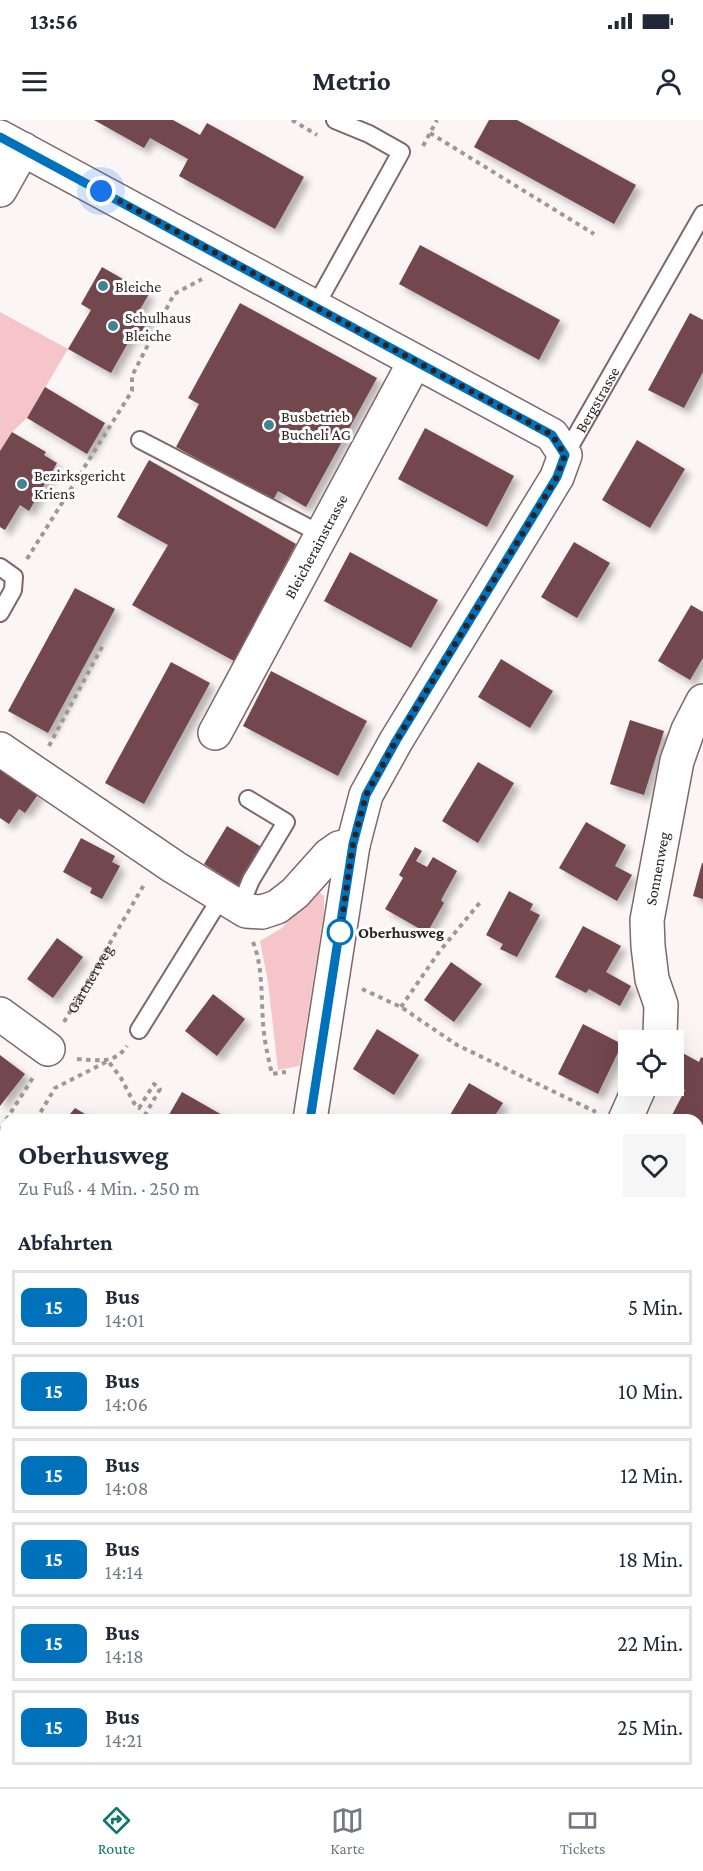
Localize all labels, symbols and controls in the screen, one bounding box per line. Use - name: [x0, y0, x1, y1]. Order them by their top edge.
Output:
- text: 13:56: [30, 9, 78, 34]
- icon: menu: [18, 65, 51, 98]
- icon: person: [652, 65, 685, 98]
- text: Metrio: [312, 66, 391, 96]
- your location: [86, 176, 116, 206]
- place label: Bleiche: [115, 278, 161, 295]
- marker: Bleiche: [96, 279, 110, 293]
- place label: Schulhaus Bleiche: [125, 309, 191, 344]
- marker: Schulhaus Bleiche: [106, 319, 120, 333]
- street label: Bergstrasse: [571, 364, 622, 435]
- place label: Busbetrieb Bucheli AG: [281, 408, 351, 443]
- marker: Busbetrieb Bucheli AG: [262, 418, 276, 432]
- place label: Bezirksgericht Kriens: [34, 467, 126, 502]
- marker: Bezirksgericht Kriens: [15, 477, 29, 491]
- street label: Bleicherainstrasse: [280, 491, 350, 601]
- street label: Sonnenweg: [641, 830, 673, 907]
- marker: Oberhusweg: [327, 919, 353, 945]
- place label: Oberhusweg: [358, 924, 444, 941]
- street label: Gärtnerweg: [63, 941, 117, 1016]
- map controls: [618, 1030, 684, 1096]
- button: locate: [618, 1030, 684, 1096]
- button: heart: [623, 1134, 686, 1197]
- text: Oberhusweg: [18, 1139, 169, 1170]
- text: Zu Fuß · 4 Min. · 250 m: [18, 1177, 200, 1199]
- text: Abfahrten: [18, 1230, 113, 1255]
- text: Bus: [105, 1284, 139, 1309]
- text: 15: [45, 1295, 63, 1319]
- text: 5 Min.: [628, 1295, 683, 1320]
- text: 14:01: [105, 1309, 144, 1331]
- text: Bus: [105, 1368, 139, 1393]
- text: 15: [45, 1379, 63, 1403]
- text: 10 Min.: [618, 1379, 683, 1404]
- text: 14:06: [105, 1393, 148, 1415]
- text: Bus: [105, 1452, 139, 1477]
- text: 15: [45, 1463, 63, 1487]
- text: 12 Min.: [620, 1463, 683, 1488]
- text: 14:08: [105, 1477, 149, 1499]
- text: Bus: [105, 1536, 139, 1561]
- text: 15: [45, 1547, 63, 1571]
- text: 18 Min.: [619, 1547, 683, 1572]
- text: 14:14: [105, 1561, 143, 1583]
- text: Bus: [105, 1620, 139, 1645]
- text: 15: [45, 1631, 63, 1655]
- text: 22 Min.: [617, 1631, 683, 1656]
- text: 14:18: [105, 1645, 144, 1667]
- text: Bus: [105, 1704, 139, 1729]
- text: 15: [45, 1715, 63, 1739]
- text: 25 Min.: [617, 1715, 683, 1740]
- text: 14:21: [105, 1729, 143, 1751]
- tab: Route: [98, 1804, 135, 1857]
- tab: Karte: [330, 1804, 365, 1857]
- tab: Tickets: [560, 1804, 605, 1857]

